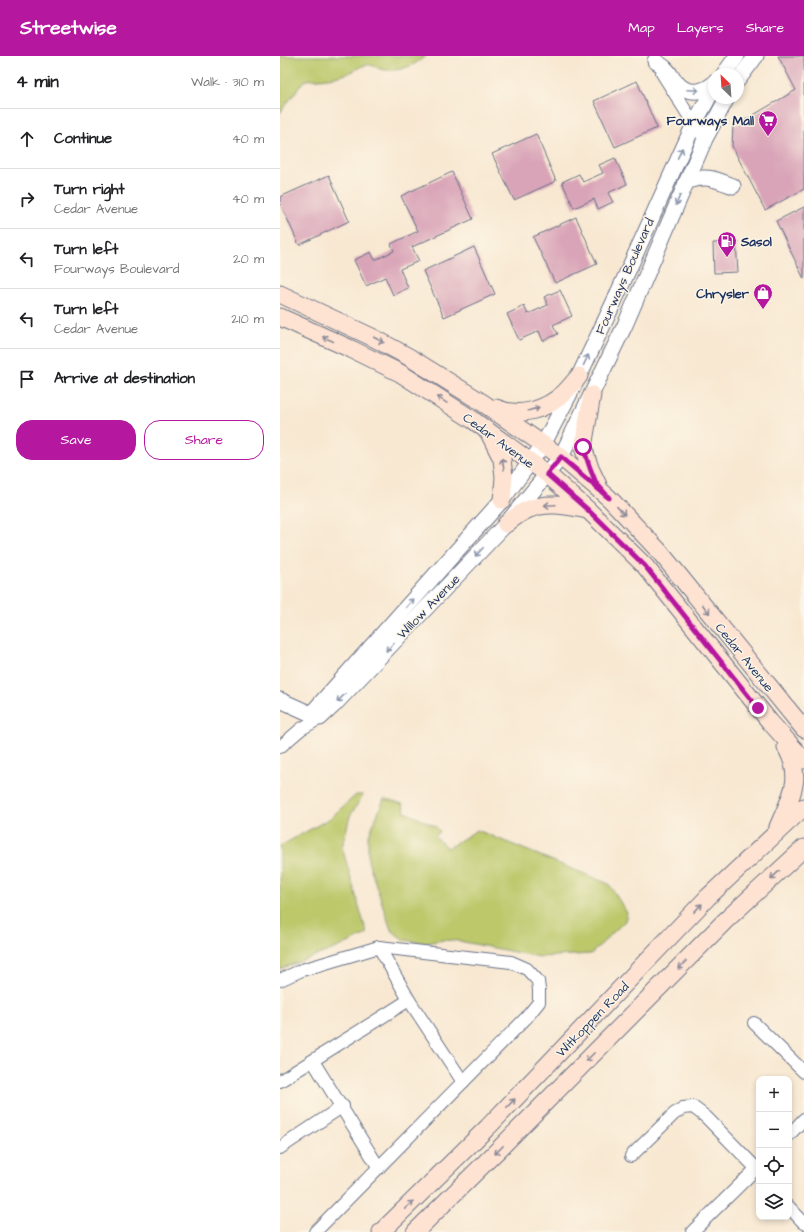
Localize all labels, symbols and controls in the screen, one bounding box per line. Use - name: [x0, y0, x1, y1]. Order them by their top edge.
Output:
- text: Streetwise: [20, 15, 117, 42]
- text: Map: [628, 18, 655, 38]
- text: Layers: [677, 18, 724, 38]
- text: Share: [746, 18, 784, 38]
- north arrow: [708, 68, 744, 104]
- text: 4 min: [16, 70, 59, 94]
- text: Walk · 310 m: [191, 73, 264, 91]
- one-way arrow: [687, 87, 700, 94]
- supermarket icon: Fourways Mall: [757, 109, 779, 137]
- place label: Fourways Mall: [666, 112, 754, 131]
- icon: ahead: [16, 128, 38, 150]
- text: Continue: [54, 128, 112, 149]
- text: 40 m: [232, 130, 264, 148]
- one-way arrow: [677, 148, 684, 160]
- text: Turn right: [54, 179, 125, 200]
- icon: right: [16, 188, 38, 210]
- text: 40 m: [232, 190, 264, 208]
- one-way arrow: [674, 194, 682, 206]
- text: Cedar Avenue: [54, 200, 138, 218]
- street label: Fourways Boulevard: [591, 215, 660, 338]
- fuel station icon: Sasol: [716, 230, 738, 258]
- place label: Sasol: [740, 233, 772, 251]
- text: Turn left: [54, 239, 118, 260]
- icon: left: [16, 248, 38, 270]
- text: 20 m: [233, 250, 264, 268]
- text: Fourways Boulevard: [54, 260, 180, 278]
- shop icon: Chrysler: [752, 282, 774, 310]
- place label: Chrysler: [696, 285, 750, 304]
- text: Turn left: [54, 299, 118, 320]
- icon: left: [16, 308, 38, 330]
- text: 210 m: [231, 310, 264, 328]
- text: Cedar Avenue: [54, 320, 138, 338]
- one-way arrow: [322, 334, 334, 342]
- one-way arrow: [373, 337, 385, 345]
- one-way arrow: [583, 354, 590, 366]
- icon: arrive: [16, 368, 38, 390]
- text: Arrive at destination: [54, 368, 195, 389]
- one-way arrow: [437, 396, 448, 404]
- one-way arrow: [527, 405, 540, 413]
- street label: Cedar Avenue: [459, 409, 538, 473]
- button: Save: [16, 420, 136, 460]
- button: Share: [144, 420, 264, 460]
- route start: [574, 438, 592, 456]
- one-way arrow: [498, 458, 506, 471]
- one-way arrow: [544, 501, 557, 509]
- one-way arrow: [617, 506, 626, 516]
- one-way arrow: [475, 547, 484, 557]
- street label: Willow Avenue: [393, 570, 464, 643]
- one-way arrow: [405, 599, 414, 609]
- one-way arrow: [702, 604, 711, 615]
- street label: Cedar Avenue: [711, 619, 778, 696]
- one-way arrow: [385, 642, 395, 652]
- one-way arrow: [336, 693, 346, 703]
- route end: [749, 699, 767, 717]
- one-way arrow: [770, 870, 781, 879]
- one-way arrow: [693, 903, 703, 913]
- one-way arrow: [677, 960, 687, 970]
- street label: Witkoppen Road: [552, 978, 633, 1061]
- one-way arrow: [586, 1052, 595, 1062]
- map controls: [756, 1076, 792, 1220]
- button: +: [756, 1076, 792, 1112]
- one-way arrow: [506, 1098, 515, 1108]
- button: −: [756, 1112, 792, 1148]
- one-way arrow: [494, 1145, 504, 1155]
- button: locate: [756, 1148, 792, 1184]
- button: layers: [756, 1184, 792, 1220]
- one-way arrow: [404, 1200, 414, 1210]

